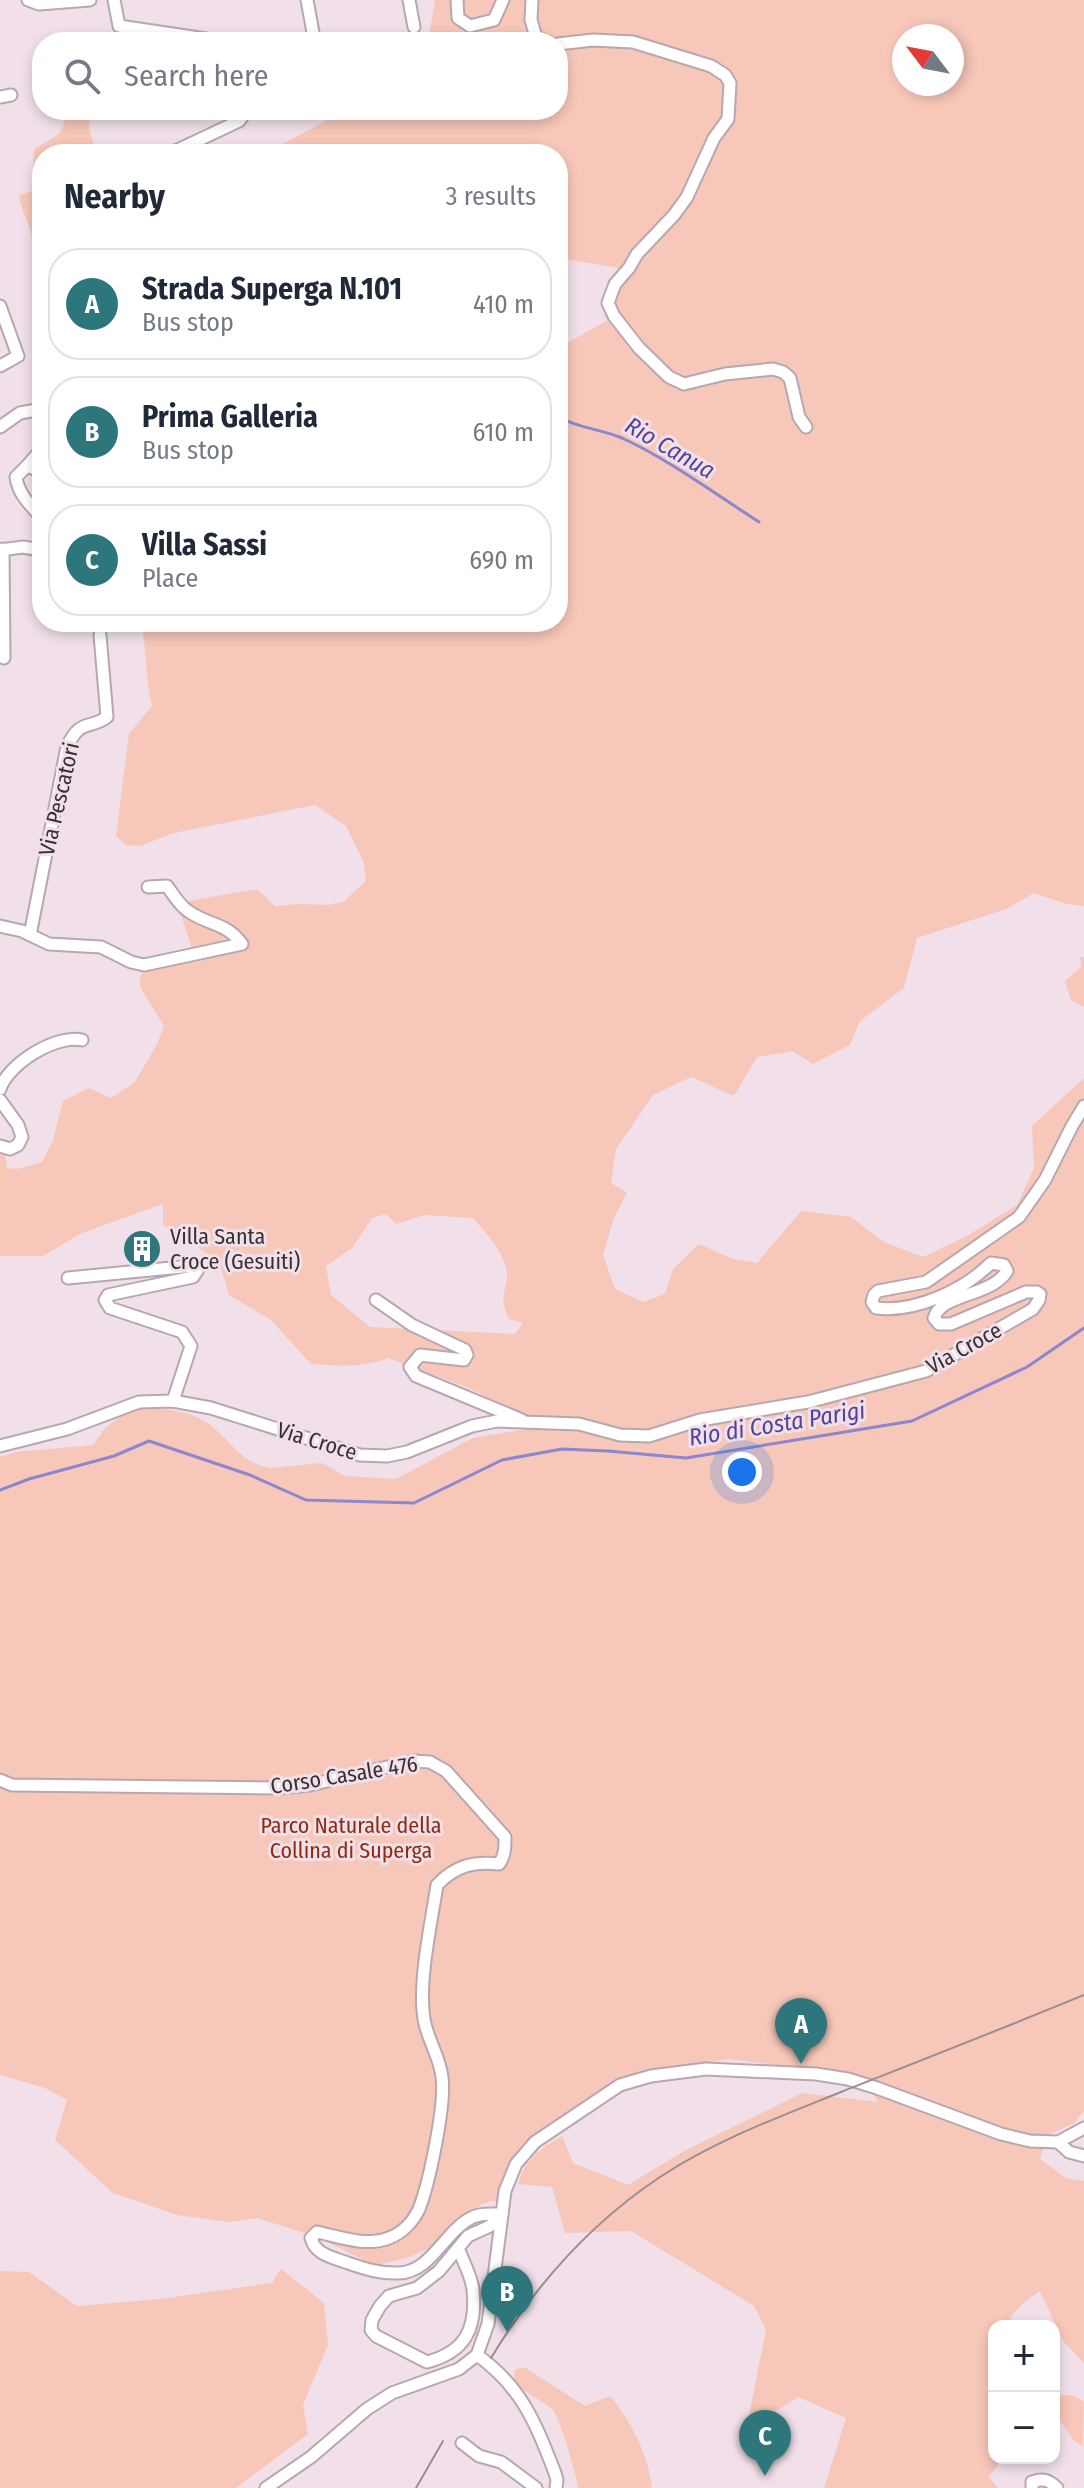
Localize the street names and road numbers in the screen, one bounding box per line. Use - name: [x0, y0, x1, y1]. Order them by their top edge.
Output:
- street label: Via Pescatori: [33, 740, 85, 858]
- street label: Via Croce: [922, 1316, 1006, 1380]
- street label: Via Croce: [274, 1416, 360, 1466]
- street label: Corso Casale 476: [269, 1750, 420, 1800]

